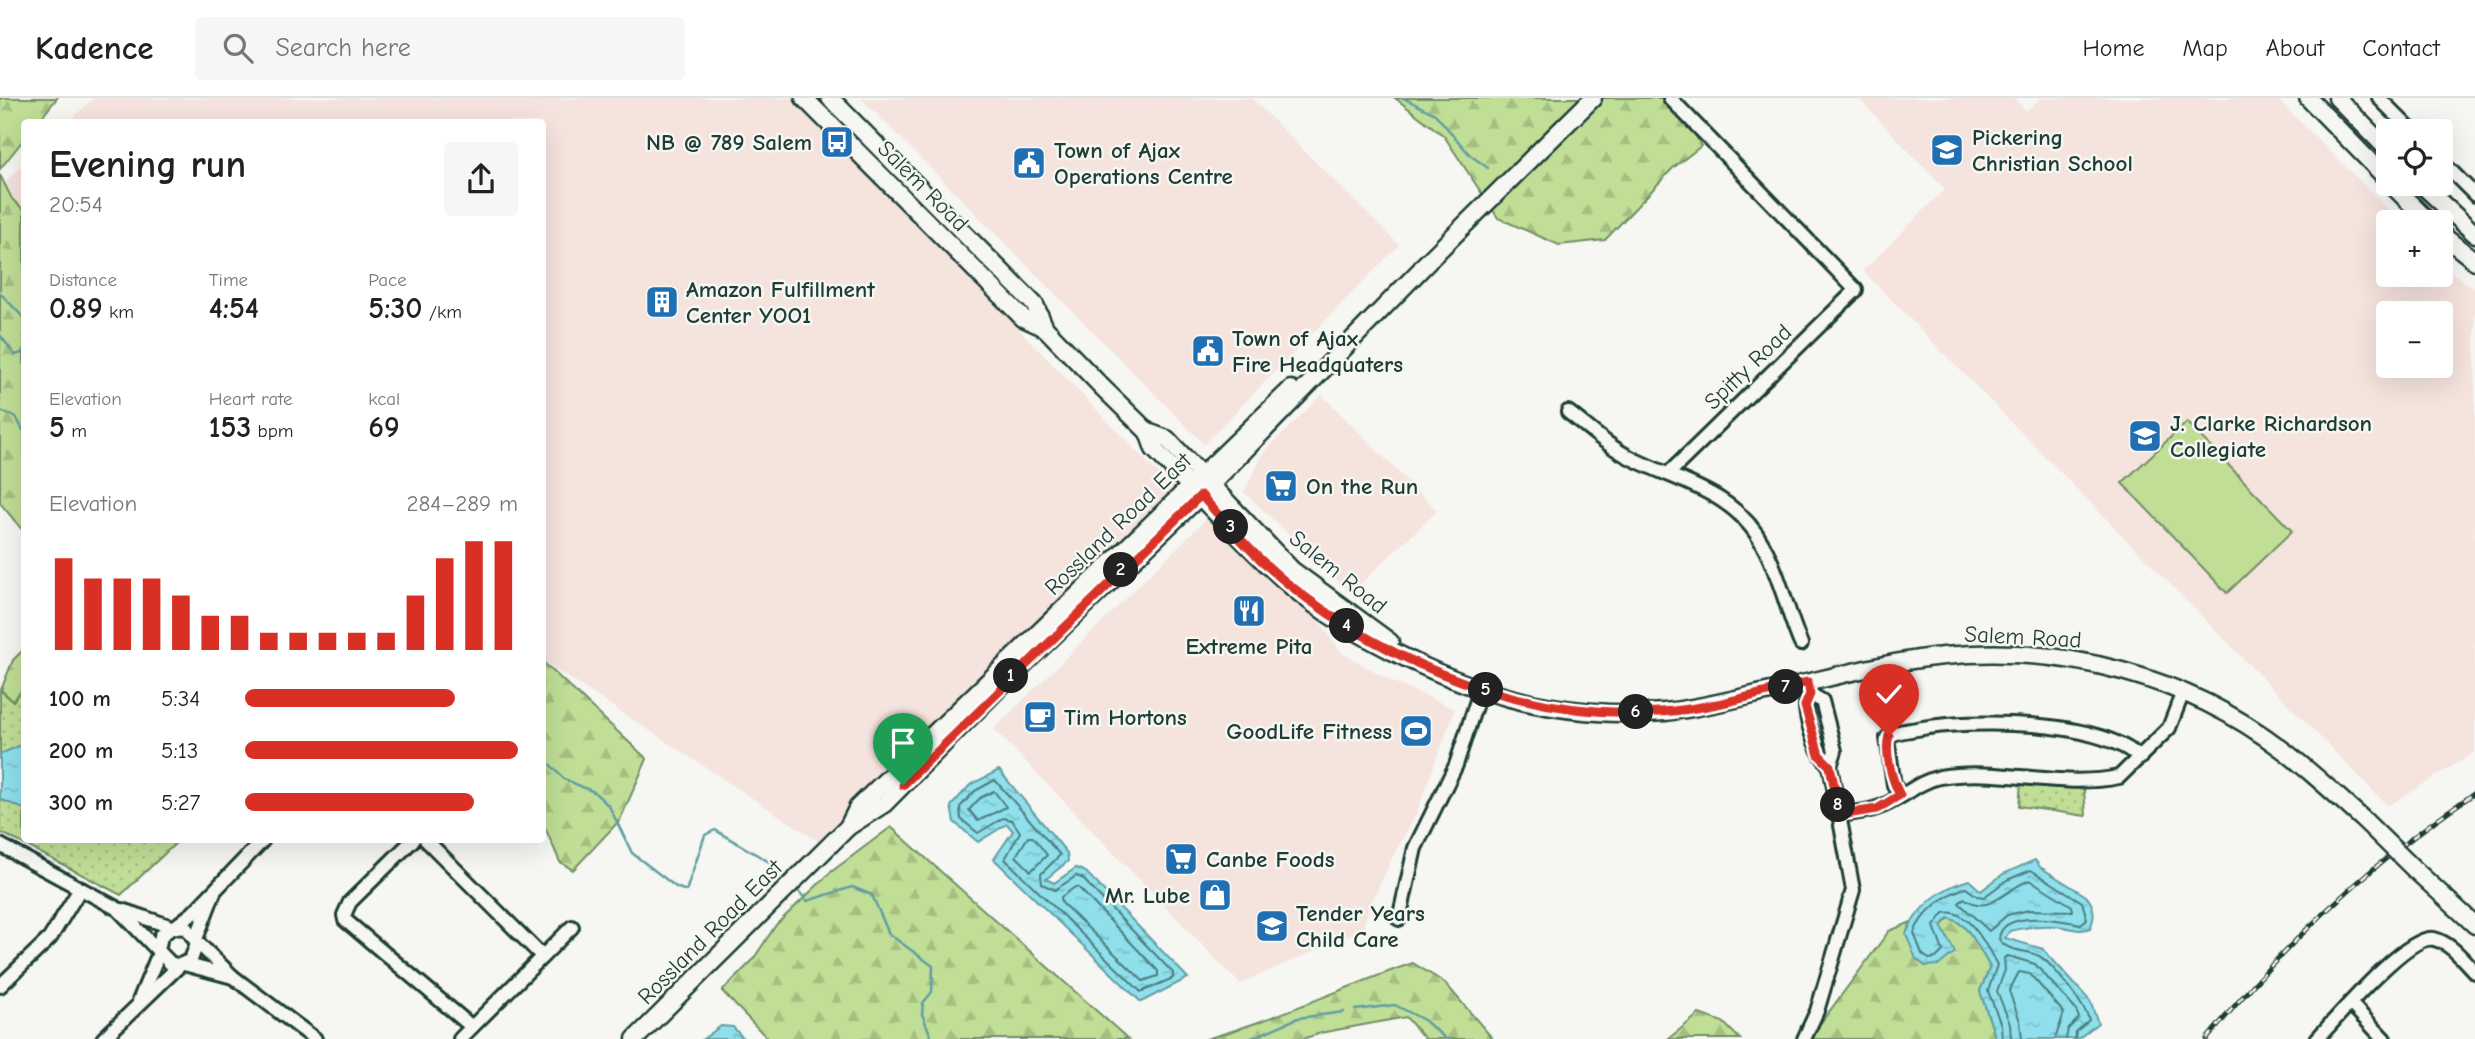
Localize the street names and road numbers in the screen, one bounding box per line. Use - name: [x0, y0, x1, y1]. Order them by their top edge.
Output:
- street label: Salem Road: [872, 135, 974, 237]
- street label: Spitty Road: [1699, 319, 1797, 415]
- street label: Rossland Road East: [1039, 446, 1198, 601]
- street label: Salem Road: [1284, 525, 1392, 619]
- street label: Salem Road: [1964, 620, 2082, 654]
- street label: Rossland Road East: [632, 853, 789, 1010]

